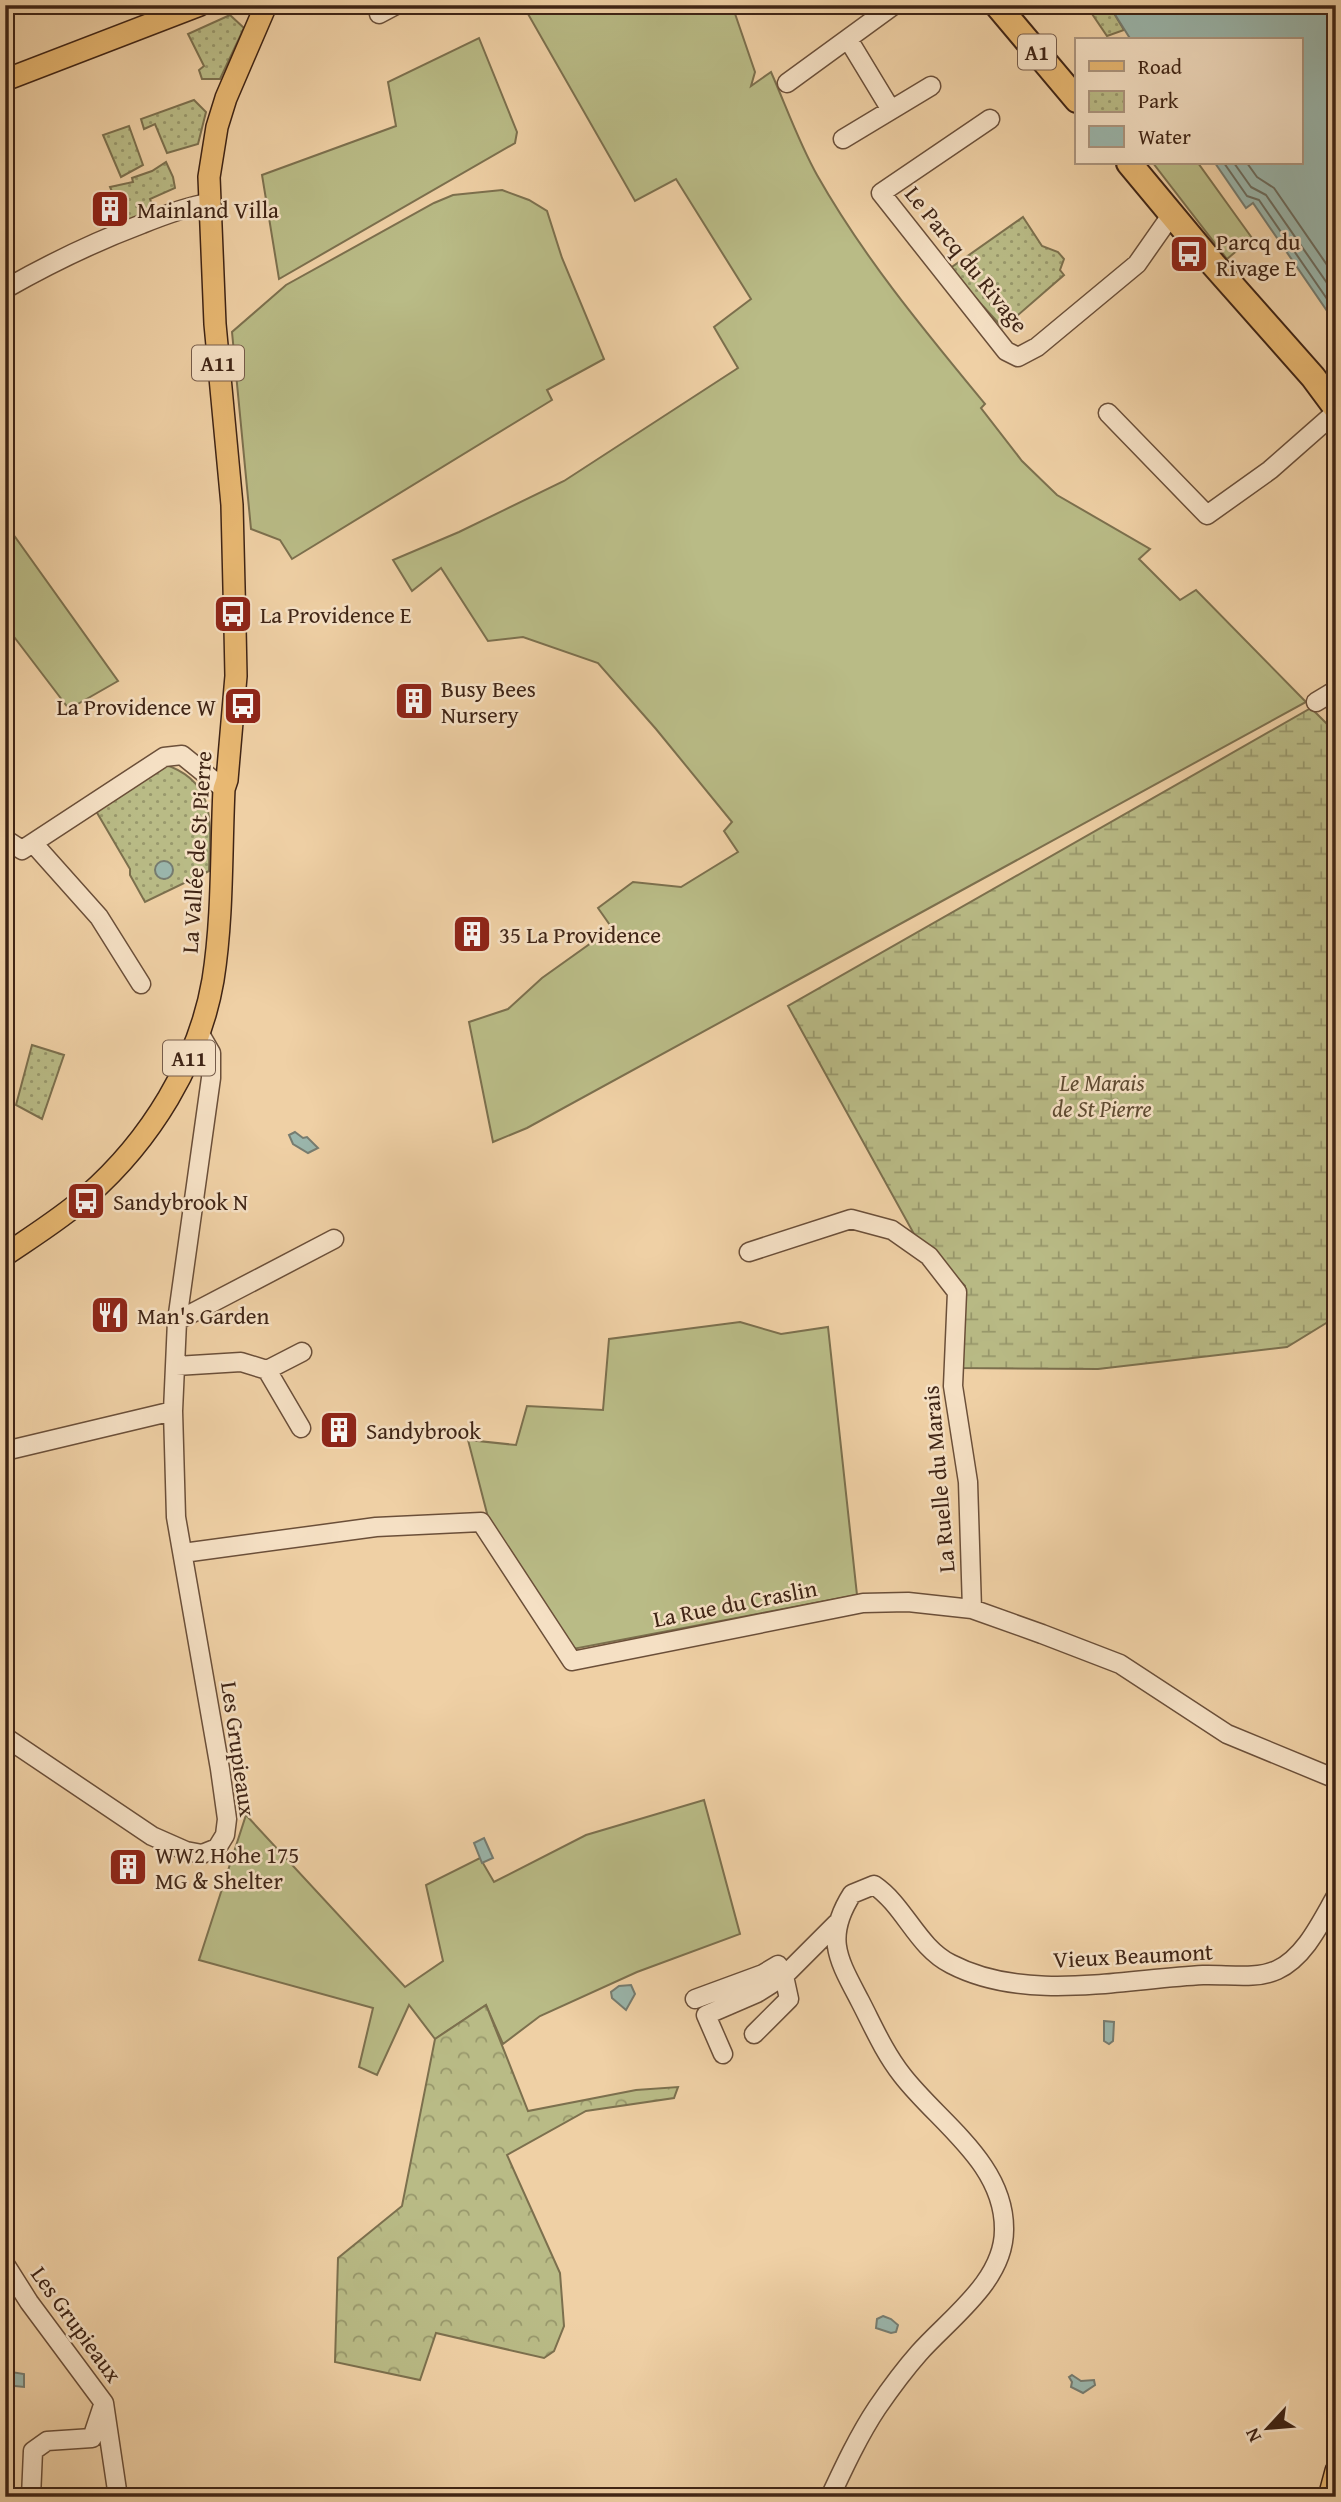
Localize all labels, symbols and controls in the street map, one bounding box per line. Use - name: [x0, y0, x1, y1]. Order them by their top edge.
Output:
- road number: A1: [1018, 34, 1056, 70]
- legend: [1075, 38, 1302, 164]
- text: Road: [1138, 51, 1183, 82]
- text: Park: [1138, 85, 1179, 116]
- text: Water: [1138, 121, 1191, 152]
- street label: Le Parcq du Rivage: [897, 179, 1037, 339]
- building icon: Mainland Villa: [89, 188, 131, 230]
- place label: Mainland Villa: [137, 193, 279, 226]
- place label: Parcq du Rivage E: [1216, 225, 1301, 284]
- bus stop icon: Parcq du Rivage E: [1168, 233, 1210, 275]
- road number: A11: [192, 346, 244, 380]
- bus stop icon: La Providence E: [212, 593, 254, 635]
- place label: La Providence E: [260, 598, 412, 631]
- place label: Busy Bees Nursery: [441, 672, 536, 731]
- building icon: Busy Bees Nursery: [393, 680, 435, 722]
- bus stop icon: La Providence W: [222, 685, 264, 727]
- place label: La Providence W: [57, 690, 216, 723]
- street label: La Vallée de St Pierre: [172, 750, 220, 954]
- building icon: 35 La Providence: [451, 913, 493, 955]
- place label: 35 La Providence: [499, 918, 661, 951]
- road number: A11: [163, 1040, 215, 1076]
- park label: Le Marais de St Pierre: [1052, 1066, 1152, 1125]
- bus stop icon: Sandybrook N: [65, 1180, 107, 1222]
- place label: Sandybrook N: [113, 1185, 248, 1218]
- restaurant icon: Man's Garden: [89, 1294, 131, 1336]
- place label: Man's Garden: [137, 1299, 270, 1332]
- street label: La Ruelle du Marais: [913, 1384, 963, 1574]
- building icon: Sandybrook: [318, 1409, 360, 1451]
- place label: Sandybrook: [366, 1414, 481, 1447]
- street label: La Rue du Craslin: [650, 1571, 820, 1635]
- street label: Les Grupieaux: [213, 1679, 265, 1819]
- place label: WW2 Hohe 175 MG & Shelter: [155, 1838, 299, 1897]
- building icon: WW2 Hohe 175 MG & Shelter: [107, 1846, 149, 1888]
- street label: Vieux Beaumont: [1052, 1934, 1214, 1976]
- street label: Les Grupieaux: [24, 2259, 131, 2389]
- north arrow: [1232, 2394, 1302, 2464]
- text: N: [1237, 2423, 1268, 2447]

